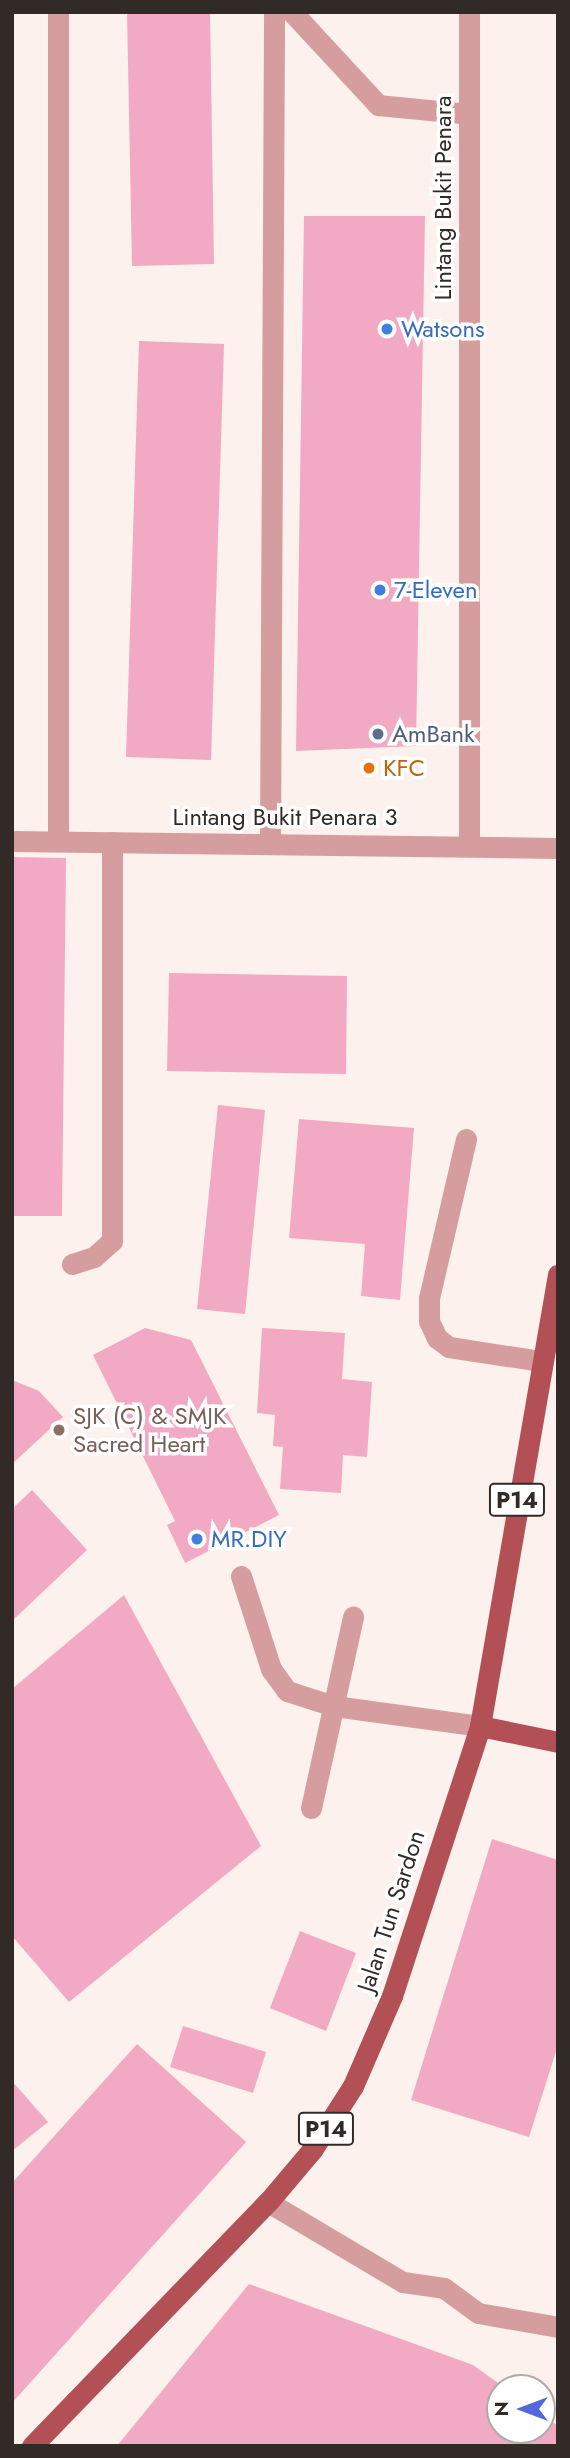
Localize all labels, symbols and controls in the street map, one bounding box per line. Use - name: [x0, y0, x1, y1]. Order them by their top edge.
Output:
- street label: Lintang Bukit Penara: [429, 96, 457, 300]
- place label: Watsons: [401, 315, 485, 343]
- marker: Watsons: [379, 321, 395, 337]
- place label: 7-Eleven: [394, 576, 478, 604]
- marker: 7-Eleven: [372, 582, 388, 598]
- place label: AmBank: [392, 720, 475, 748]
- marker: AmBank: [370, 726, 386, 742]
- place label: KFC: [383, 754, 425, 782]
- marker: KFC: [361, 760, 377, 776]
- street label: Lintang Bukit Penara 3: [172, 803, 398, 831]
- place label: SJK (C) & SMJK Sacred Heart: [73, 1402, 227, 1458]
- marker: SJK (C) & SMJK Sacred Heart: [51, 1422, 67, 1438]
- road number: P14: [487, 1480, 547, 1520]
- place label: MR.DIY: [211, 1525, 287, 1553]
- marker: MR.DIY: [189, 1531, 205, 1547]
- street label: Jalan Tun Sardon: [351, 1827, 431, 1995]
- road number: P14: [296, 2110, 356, 2148]
- north arrow: [486, 2374, 556, 2444]
- text: N: [488, 2401, 515, 2417]

